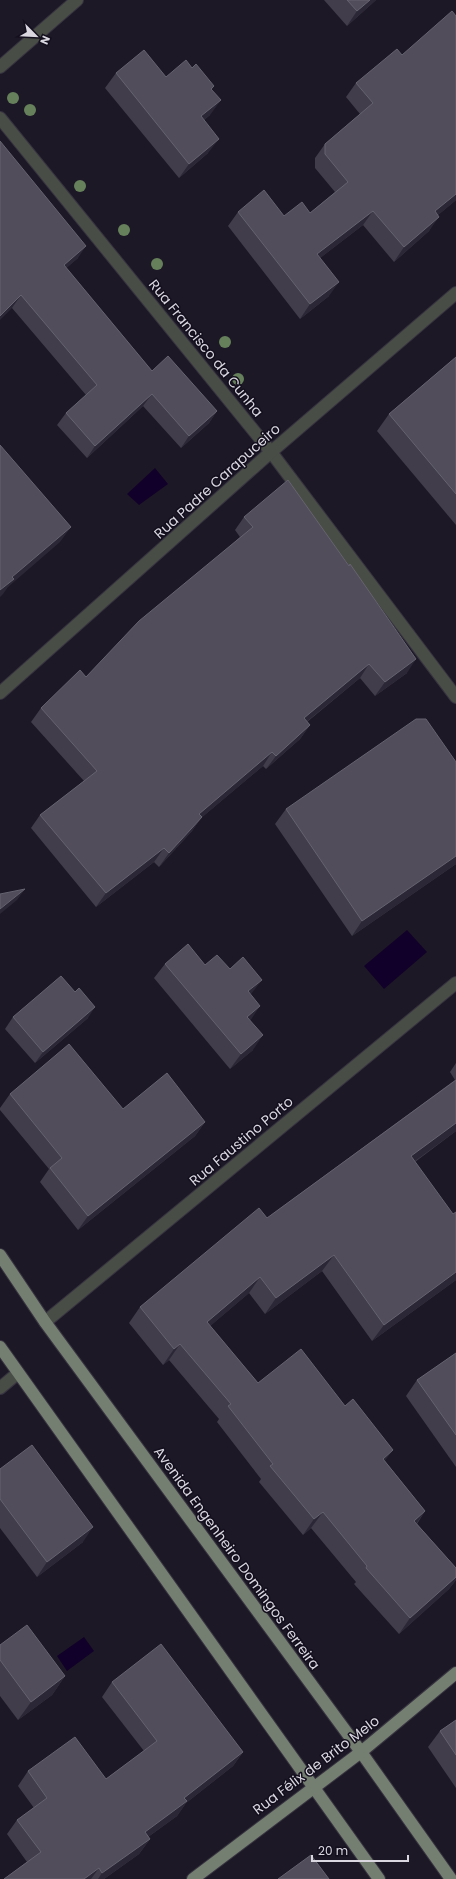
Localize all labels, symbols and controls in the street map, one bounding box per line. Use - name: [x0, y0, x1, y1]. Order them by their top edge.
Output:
- north arrow: [16, 16, 56, 56]
- text: N: [36, 33, 54, 47]
- street label: Rua Francisco da Cunha: [144, 275, 268, 421]
- street label: Rua Padre Carapuceiro: [150, 419, 284, 543]
- street label: Rua Faustino Porto: [185, 1092, 297, 1190]
- street label: Avenida Engenheiro Domingos Ferreira: [149, 1442, 325, 1674]
- street label: Rua Félix de Brito Melo: [249, 1711, 383, 1819]
- scale bar: [312, 1837, 408, 1863]
- text: 20 m: [318, 1842, 348, 1859]

